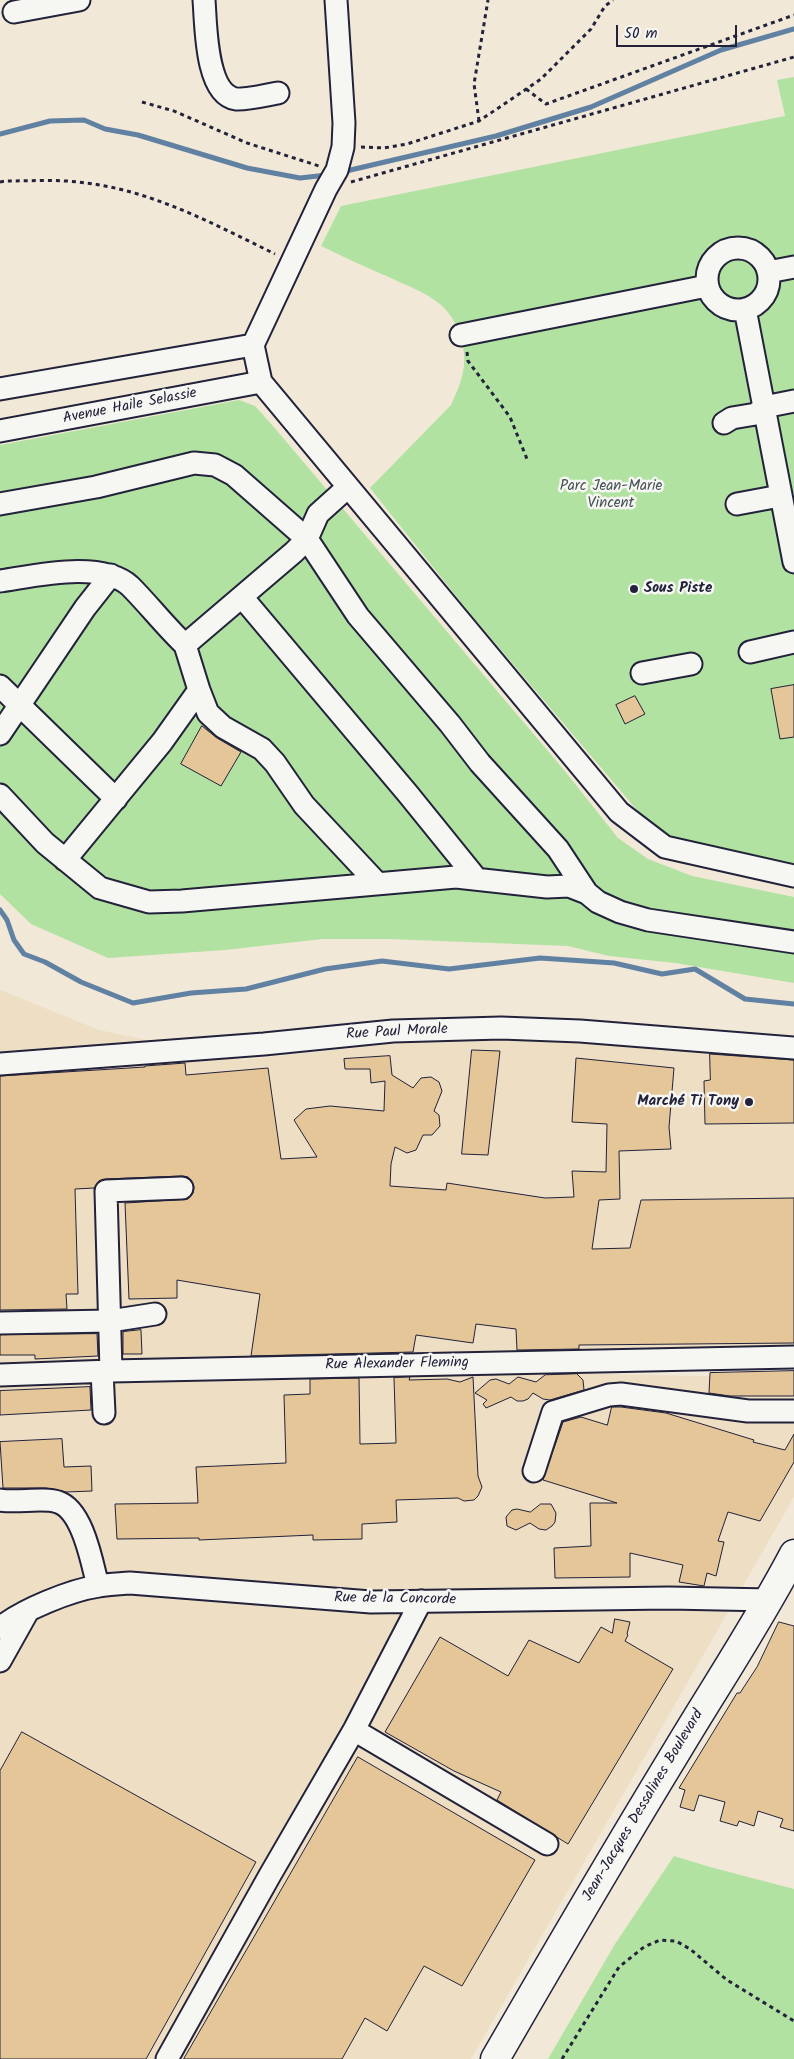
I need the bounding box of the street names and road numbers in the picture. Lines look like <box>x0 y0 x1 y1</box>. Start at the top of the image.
street label: Avenue Haile Selassie <box>62 385 198 429</box>
street label: Rue Paul Morale <box>346 1021 448 1045</box>
street label: Rue Alexander Fleming <box>325 1355 469 1375</box>
street label: Rue de la Concorde <box>334 1590 456 1610</box>
street label: Jean-Jacques Dessalines Boulevard <box>580 1707 708 1905</box>

